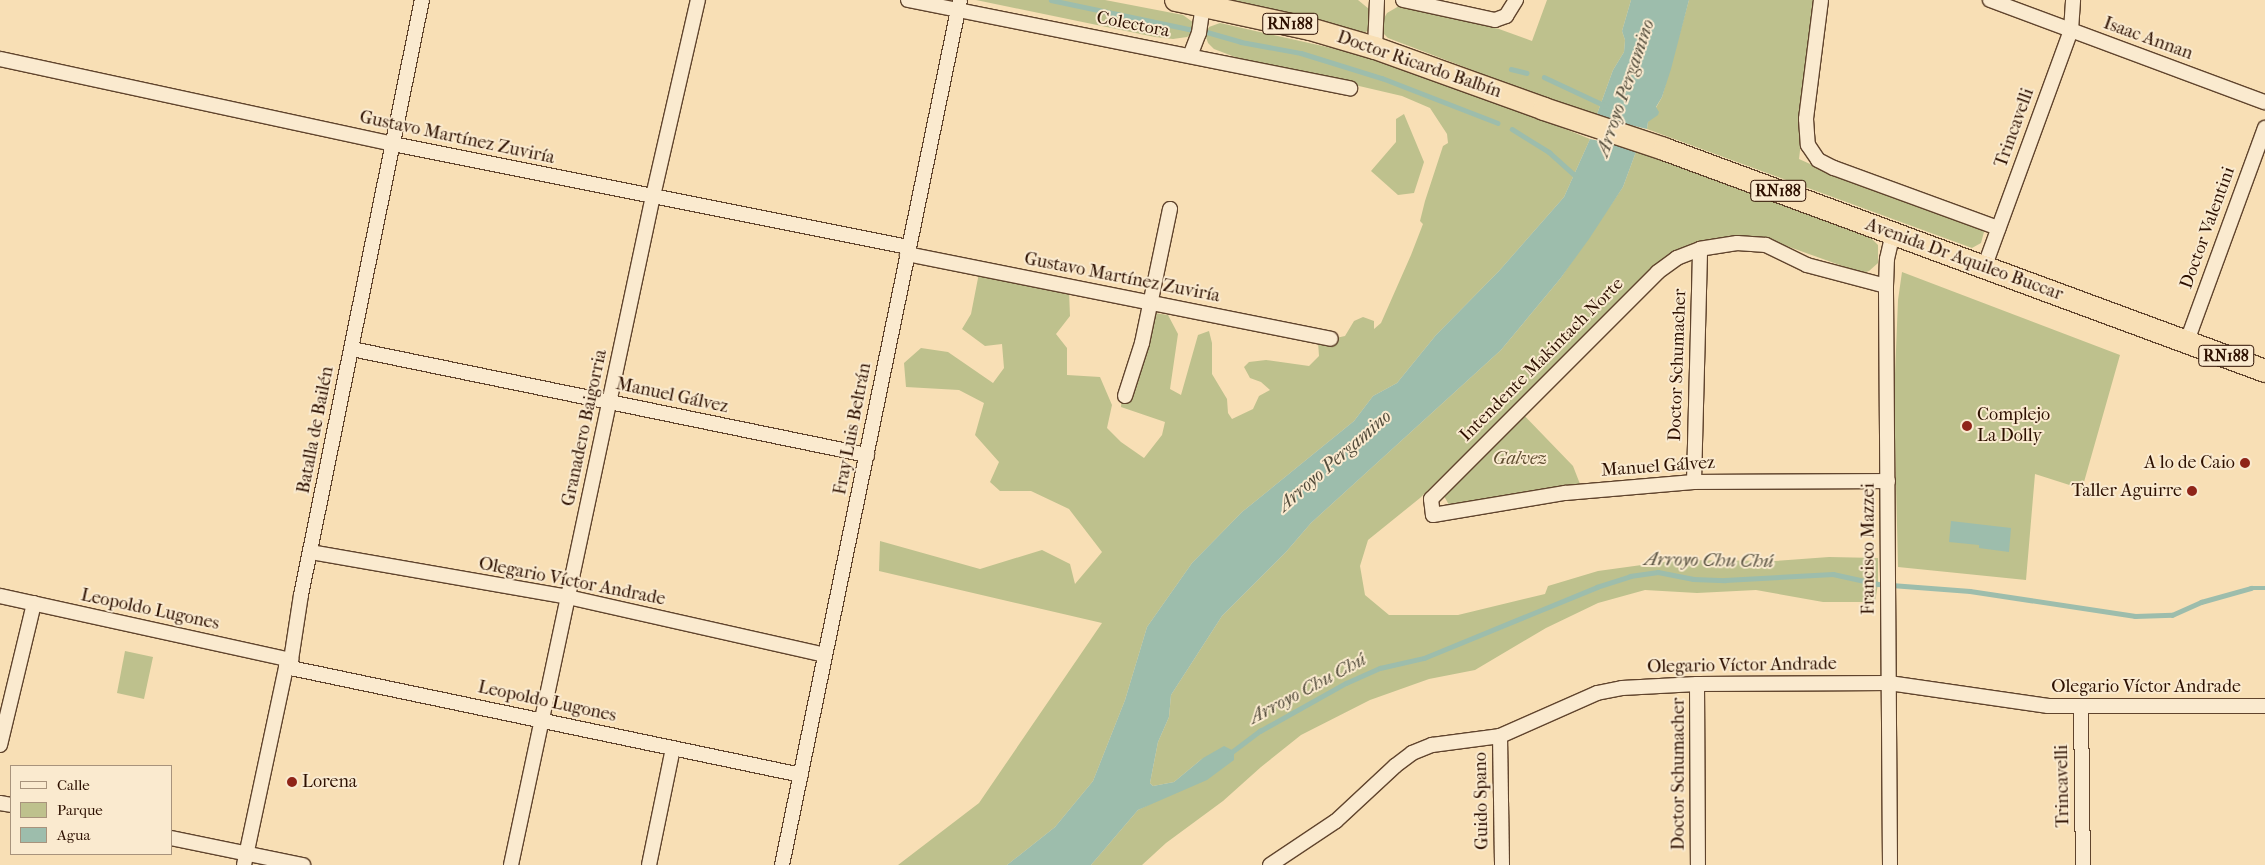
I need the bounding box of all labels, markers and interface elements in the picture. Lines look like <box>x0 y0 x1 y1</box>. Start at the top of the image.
street label: Colectora <box>1095 7 1171 43</box>
road number: RN188 <box>1261 10 1319 38</box>
street label: Isaac Annan <box>2100 13 2196 65</box>
water label: Arroyo Pergamino <box>1592 17 1660 159</box>
street label: Doctor Ricardo Balbín <box>1334 27 1504 103</box>
street label: Trincavelli <box>1991 85 2039 171</box>
street label: Gustavo Martínez Zuviría <box>358 107 556 169</box>
street label: Doctor Valentini <box>2176 164 2240 292</box>
road number: RN188 <box>1749 178 1807 205</box>
street label: Avenida Dr Aquileo Buccar <box>1862 214 2066 306</box>
street label: Gustavo Martínez Zuviría <box>1022 248 1222 308</box>
street label: Intendente Makintach Norte <box>1456 274 1628 446</box>
street label: Doctor Schumacher <box>1665 288 1691 442</box>
road number: RN188 <box>2197 342 2255 370</box>
street label: Granadero Baigorria <box>558 348 612 508</box>
street label: Fray Luis Beltrán <box>830 361 876 497</box>
street label: Batalla de Bailén <box>293 365 339 495</box>
street label: Manuel Gálvez <box>614 374 730 418</box>
water label: Arroyo Pergamino <box>1273 405 1397 517</box>
place label: Complejo La Dolly <box>1977 405 2050 448</box>
marker: Complejo La Dolly <box>1961 420 1973 432</box>
park label: Galvez <box>1493 448 1547 470</box>
street label: Manuel Gálvez <box>1600 452 1716 482</box>
place label: A lo de Caio <box>2144 452 2235 474</box>
marker: A lo de Caio <box>2239 457 2251 469</box>
place label: Taller Aguirre <box>2072 480 2182 502</box>
street label: Francisco Mazzei <box>1858 483 1880 615</box>
marker: Taller Aguirre <box>2186 485 2198 497</box>
water label: Arroyo Chu Chú <box>1644 548 1774 574</box>
street label: Olegario Víctor Andrade <box>477 553 667 611</box>
street label: Leopoldo Lugones <box>79 585 221 635</box>
water label: Arroyo Chu Chú <box>1246 649 1370 729</box>
street label: Olegario Víctor Andrade <box>1647 654 1837 678</box>
street label: Olegario Víctor Andrade <box>2051 676 2241 698</box>
street label: Leopoldo Lugones <box>476 677 618 727</box>
street label: Doctor Schumacher <box>1668 698 1690 850</box>
street label: Trincavelli <box>2051 744 2075 828</box>
street label: Guido Spano <box>1470 752 1494 850</box>
legend <box>10 765 172 855</box>
place label: Lorena <box>302 771 357 793</box>
text: Calle <box>57 776 90 794</box>
marker: Lorena <box>286 776 298 788</box>
text: Parque <box>57 801 103 819</box>
text: Agua <box>57 826 90 844</box>

